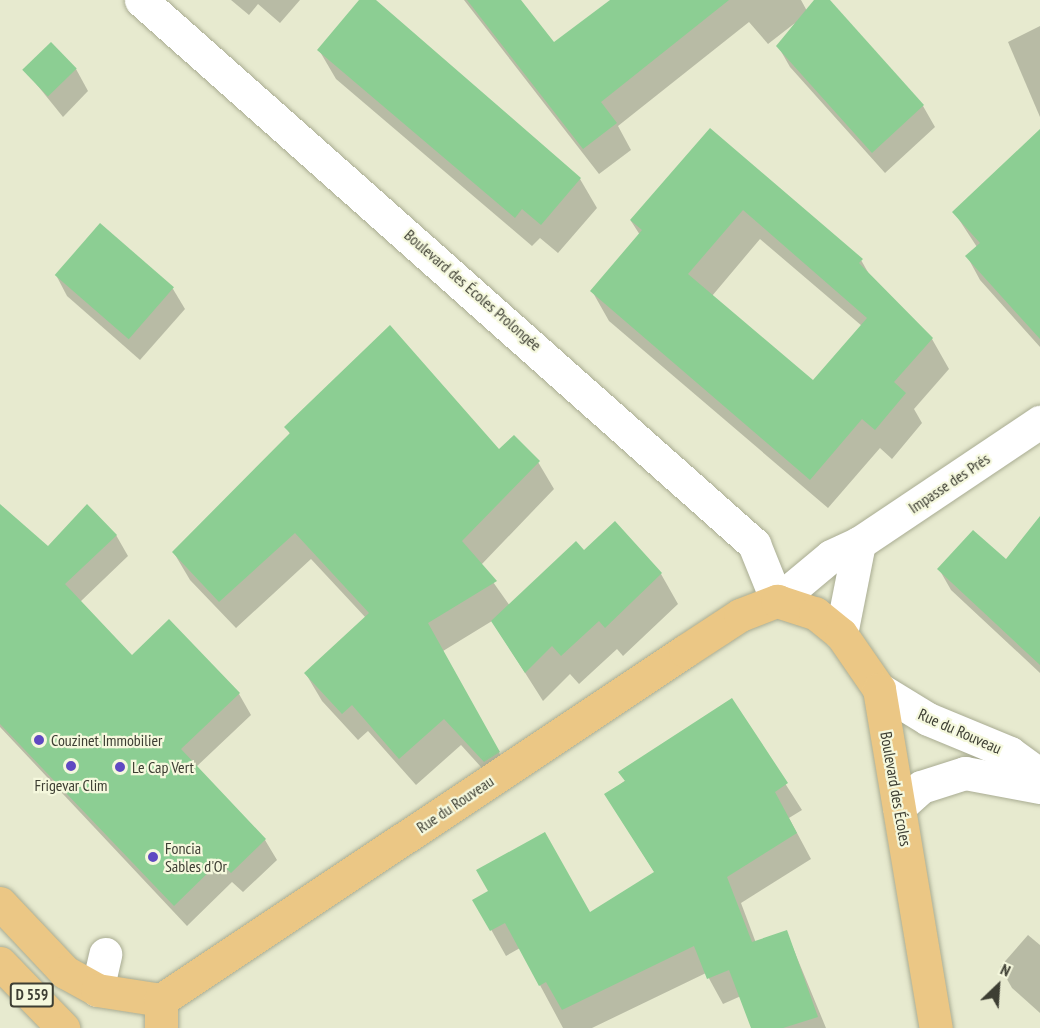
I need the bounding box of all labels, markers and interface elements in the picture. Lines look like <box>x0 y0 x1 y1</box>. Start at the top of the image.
street label: Boulevard des Écoles Prolongée <box>401 225 545 355</box>
street label: Impasse des Prés <box>905 449 993 517</box>
street label: Rue du Rouveau <box>915 704 1005 758</box>
place label: Couzinet Immobilier <box>51 730 162 750</box>
street label: Boulevard des Écoles <box>876 730 916 848</box>
marker: Couzinet Immobilier <box>32 733 46 747</box>
place label: Le Cap Vert <box>132 757 194 777</box>
marker: Frigevar Clim <box>64 759 78 773</box>
marker: Le Cap Vert <box>113 760 127 774</box>
street label: Rue du Rouveau <box>413 771 497 837</box>
place label: Frigevar Clim <box>34 775 108 795</box>
place label: Foncia Sables d'Or <box>165 838 227 876</box>
marker: Foncia Sables d'Or <box>146 850 160 864</box>
north arrow <box>968 956 1028 1016</box>
text: N <box>997 959 1014 981</box>
road number: D 559 <box>9 983 54 1007</box>

